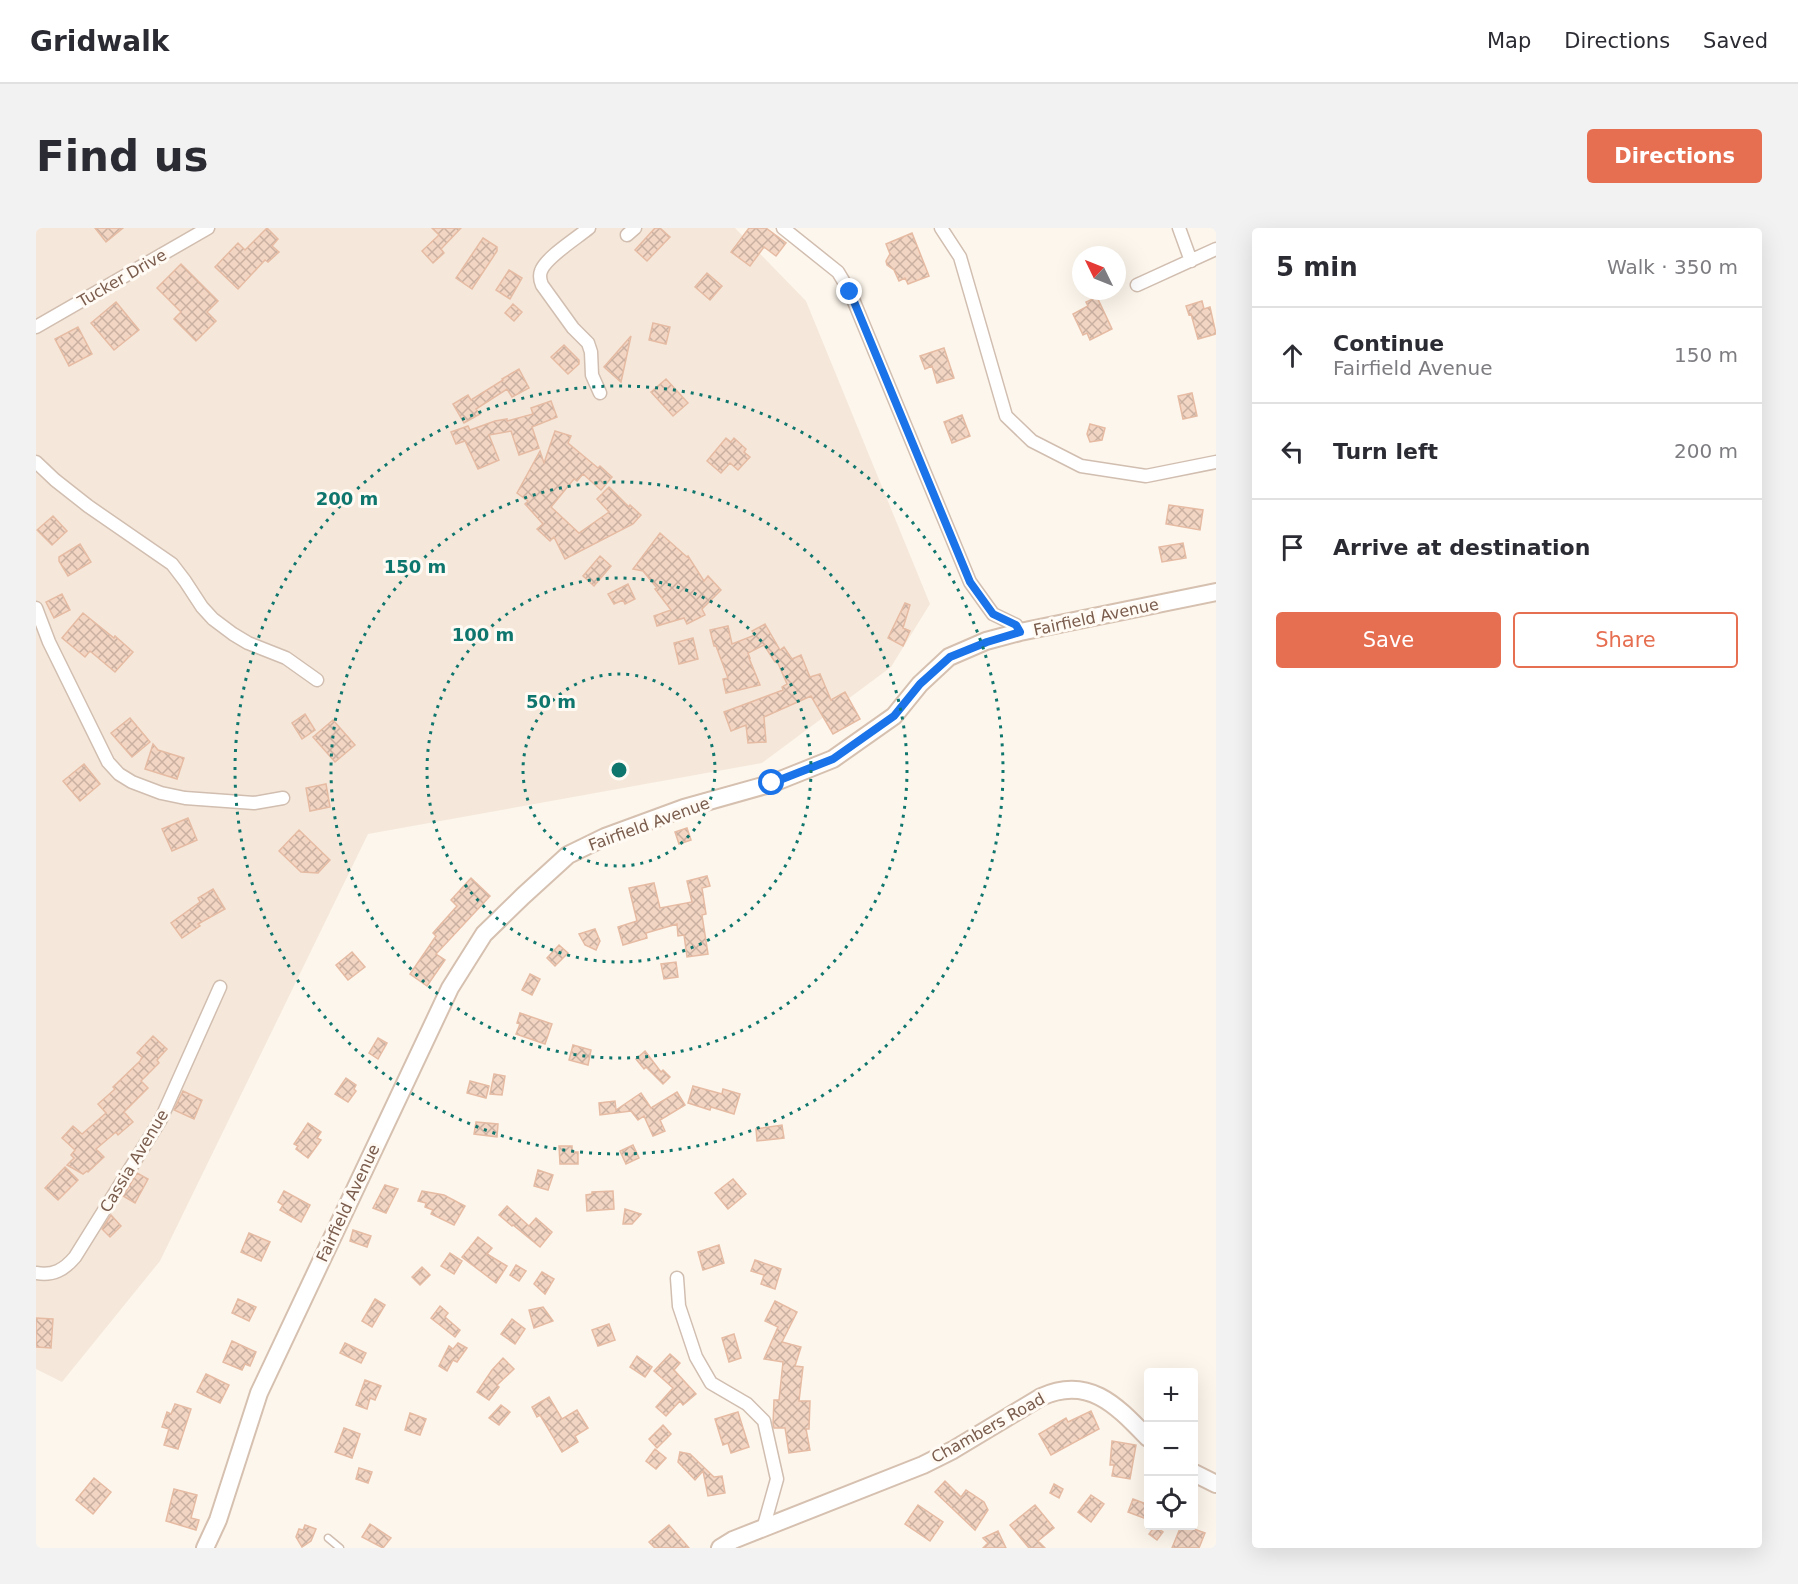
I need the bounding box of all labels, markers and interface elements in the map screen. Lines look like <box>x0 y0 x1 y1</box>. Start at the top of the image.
text: Gridwalk <box>30 25 169 58</box>
text: Map <box>1487 29 1531 53</box>
text: Directions <box>1564 29 1670 53</box>
text: Saved <box>1703 29 1768 53</box>
button: Directions <box>1587 129 1762 183</box>
text: Find us <box>36 132 209 181</box>
street label: Tucker Drive <box>73 245 170 312</box>
north arrow <box>1072 246 1126 300</box>
text: 5 min <box>1276 252 1358 282</box>
text: Walk · 350 m <box>1607 255 1738 279</box>
route end <box>836 278 862 304</box>
text: Continue <box>1333 331 1444 356</box>
icon: ahead <box>1276 339 1309 372</box>
text: 150 m <box>1674 343 1738 367</box>
text: Fairfield Avenue <box>1333 356 1493 380</box>
icon: left <box>1276 435 1309 468</box>
text: Turn left <box>1333 439 1438 464</box>
text: 200 m <box>1674 439 1738 463</box>
text: 200 m <box>316 488 378 509</box>
icon: arrive <box>1276 531 1309 564</box>
text: Arrive at destination <box>1333 535 1590 560</box>
text: 150 m <box>384 556 446 577</box>
street label: Fairfield Avenue <box>1032 594 1160 640</box>
button: Save <box>1276 612 1501 668</box>
button: Share <box>1513 612 1738 668</box>
text: 100 m <box>452 624 514 645</box>
text: 50 m <box>526 691 576 712</box>
centre of rings <box>609 760 629 780</box>
route start <box>758 769 784 795</box>
street label: Fairfield Avenue <box>586 793 712 855</box>
street label: Cassia Avenue <box>96 1106 172 1216</box>
street label: Fairfield Avenue <box>312 1141 384 1265</box>
map controls <box>1144 1368 1198 1530</box>
button: + <box>1144 1368 1198 1422</box>
street label: Chambers Road <box>928 1389 1048 1467</box>
button: − <box>1144 1422 1198 1476</box>
button: locate <box>1144 1476 1198 1530</box>

